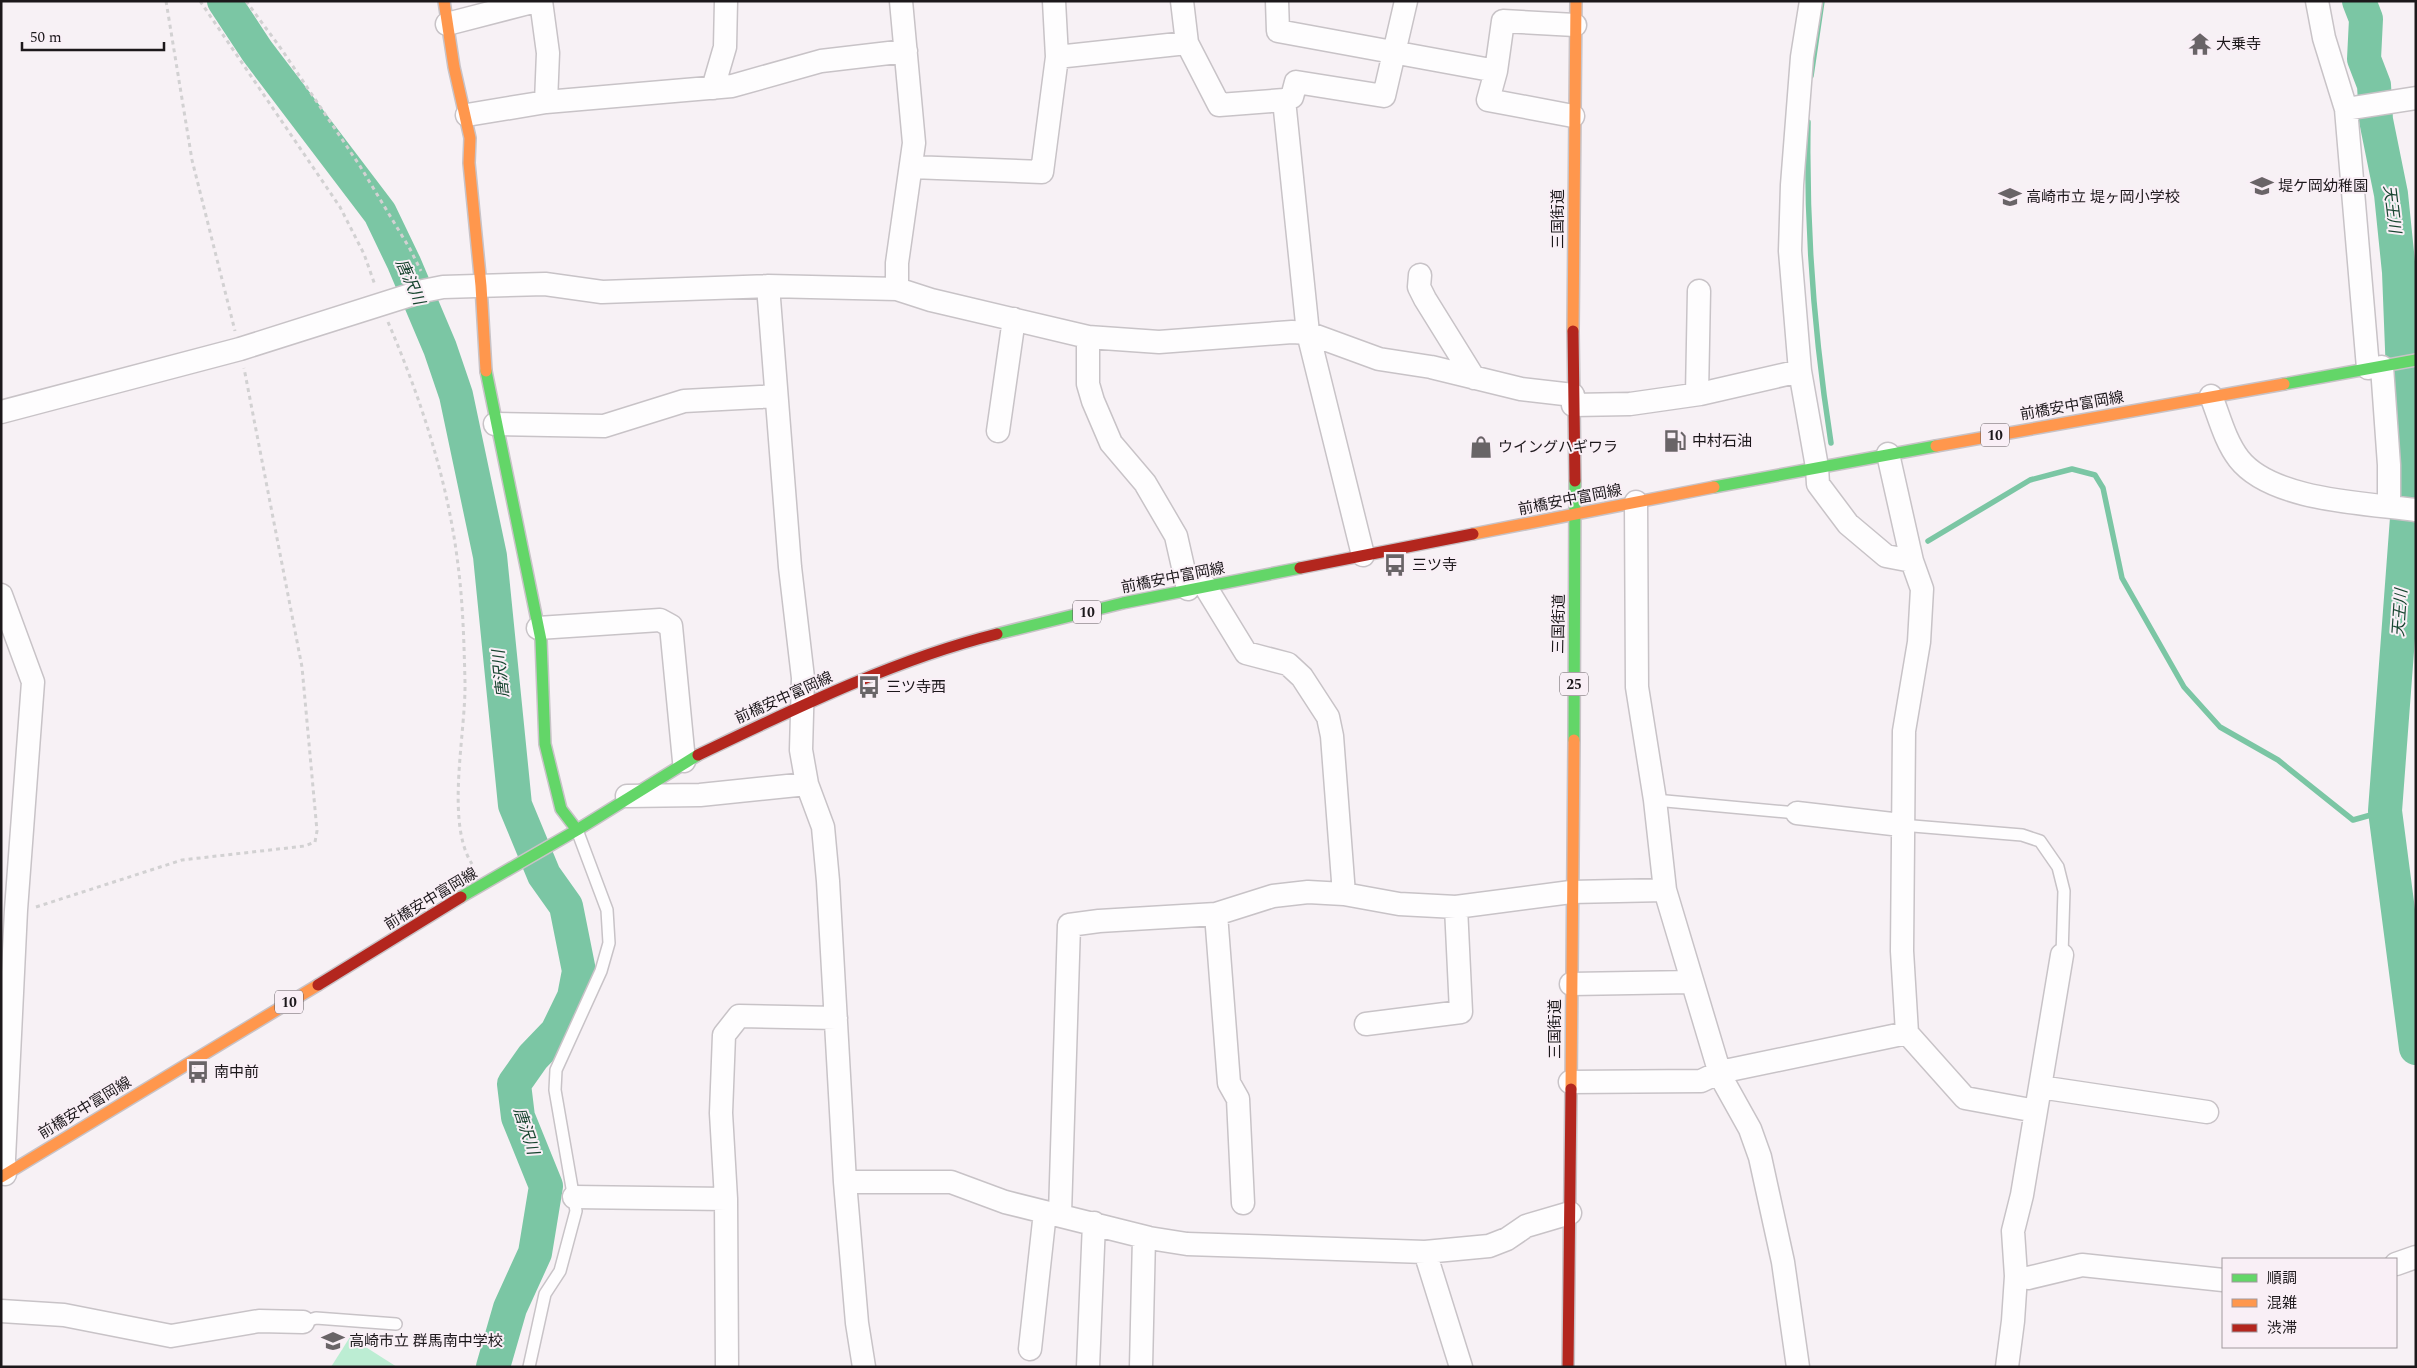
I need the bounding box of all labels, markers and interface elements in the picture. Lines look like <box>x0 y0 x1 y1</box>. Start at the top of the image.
scale bar <box>22 20 165 52</box>
text: 50 m <box>30 26 62 49</box>
temple icon: 大乗寺 <box>2187 31 2213 57</box>
place label: 大乗寺 <box>2216 33 2261 56</box>
school or university icon: 堤ケ岡幼稚園 <box>2249 173 2275 199</box>
place label: 堤ケ岡幼稚園 <box>2278 175 2368 198</box>
school or university icon: 高崎市立 堤ヶ岡小学校 <box>1997 184 2023 210</box>
water label: 天王川 <box>2377 184 2407 236</box>
place label: 高崎市立 堤ヶ岡小学校 <box>2026 186 2180 209</box>
street label: 三国街道 <box>1547 189 1570 249</box>
water label: 唐沢川 <box>389 255 432 311</box>
street label: 前橋安中富岡線 <box>2018 386 2126 426</box>
road number: 10 <box>1981 424 2009 446</box>
fuel station icon: 中村石油 <box>1662 428 1688 454</box>
place label: 中村石油 <box>1692 430 1752 453</box>
shop icon: ウイングハギワラ <box>1468 434 1494 460</box>
place label: ウイングハギワラ <box>1498 436 1618 459</box>
street label: 前橋安中富岡線 <box>1516 479 1624 521</box>
bus stop icon: 三ツ寺 <box>1382 552 1408 578</box>
place label: 三ツ寺 <box>1412 554 1457 577</box>
street label: 前橋安中富岡線 <box>1119 557 1227 599</box>
water label: 天王川 <box>2386 586 2414 638</box>
street label: 三国街道 <box>1547 594 1571 654</box>
road number: 10 <box>1073 600 1101 624</box>
water label: 唐沢川 <box>486 647 515 699</box>
street label: 前橋安中富岡線 <box>731 666 837 730</box>
road number: 25 <box>1560 672 1588 696</box>
bus stop icon: 三ツ寺西 <box>856 674 882 700</box>
place label: 三ツ寺西 <box>886 676 946 699</box>
street label: 前橋安中富岡線 <box>380 862 482 936</box>
road number: 10 <box>275 990 303 1014</box>
street label: 三国街道 <box>1544 999 1567 1059</box>
bus stop icon: 南中前 <box>185 1059 211 1085</box>
place label: 南中前 <box>214 1061 259 1084</box>
street label: 前橋安中富岡線 <box>34 1071 136 1145</box>
water label: 唐沢川 <box>507 1104 545 1159</box>
legend <box>2222 1258 2397 1348</box>
text: 順調 <box>2267 1267 2297 1290</box>
text: 混雑 <box>2267 1292 2297 1315</box>
text: 渋滞 <box>2267 1317 2297 1340</box>
school or university icon: 高崎市立 群馬南中学校 <box>320 1328 346 1354</box>
place label: 高崎市立 群馬南中学校 <box>349 1330 503 1353</box>

